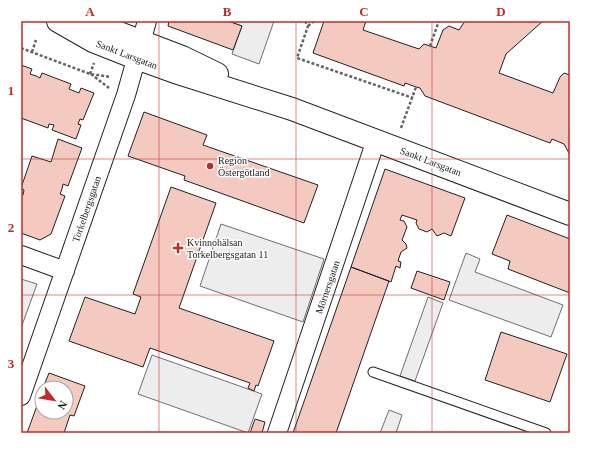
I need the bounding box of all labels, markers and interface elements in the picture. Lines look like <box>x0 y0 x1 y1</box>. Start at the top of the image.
text: A <box>85 4 95 19</box>
text: B <box>223 4 232 19</box>
text: C <box>359 4 369 19</box>
text: D <box>496 4 506 19</box>
street label: Sankt Larsgatan <box>95 38 159 71</box>
text: 1 <box>8 83 14 98</box>
street label: Sankt Larsgatan <box>399 145 463 178</box>
place label: Region Östergötland <box>218 155 269 178</box>
marker: Region Östergötland <box>205 161 215 171</box>
street label: Torkelbergsgatan <box>70 175 103 244</box>
text: 2 <box>8 220 14 235</box>
place label: Kvinnohälsan Torkelbergsgatan 11 <box>187 237 268 260</box>
marker: Kvinnohälsan Torkelbergsgatan 11 <box>172 242 184 254</box>
street label: Mörnersgatan <box>313 259 342 315</box>
text: 3 <box>8 356 15 371</box>
north arrow <box>34 380 74 420</box>
text: N <box>55 399 70 412</box>

